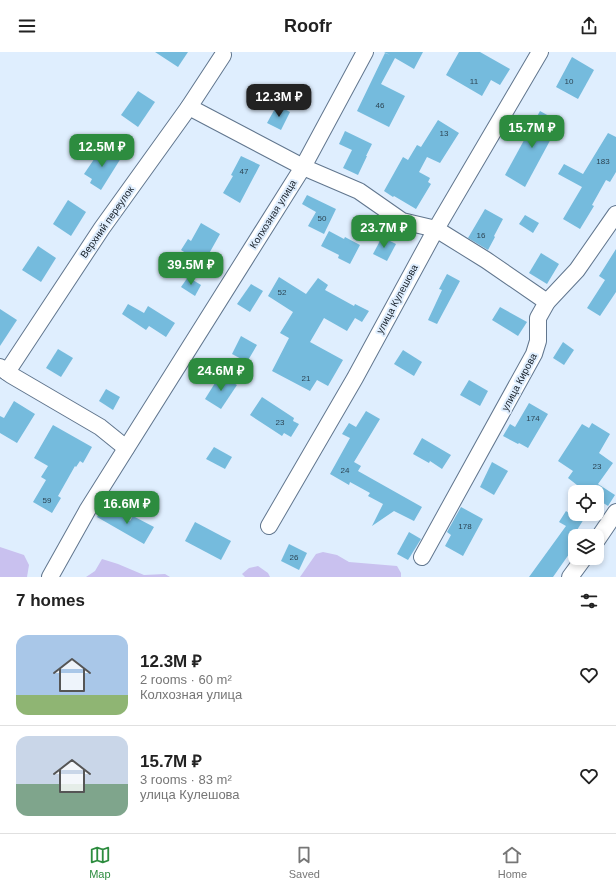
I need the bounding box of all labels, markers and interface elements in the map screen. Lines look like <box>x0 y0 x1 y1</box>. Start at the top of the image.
icon: menu <box>16 15 38 37</box>
icon: share <box>578 15 600 37</box>
text: Roofr <box>284 16 332 36</box>
house number: 11 <box>470 77 479 86</box>
house number: 10 <box>565 77 574 86</box>
pin: 12.3M ₽ <box>242 84 316 118</box>
text: 12.3M ₽ <box>255 89 303 104</box>
house number: 46 <box>376 101 385 110</box>
pin: 15.7M ₽ <box>495 115 569 149</box>
text: 15.7M ₽ <box>508 120 556 135</box>
house number: 13 <box>440 129 449 138</box>
pin: 12.5M ₽ <box>65 134 139 168</box>
text: 12.5M ₽ <box>78 139 126 154</box>
house number: 183 <box>596 157 610 166</box>
house number: 47 <box>240 167 249 176</box>
street label: Колхозная улица <box>247 177 299 250</box>
street label: Верхний переулок <box>78 184 136 260</box>
house number: 50 <box>318 214 327 223</box>
pin: 23.7M ₽ <box>347 215 421 249</box>
text: 23.7M ₽ <box>360 220 408 235</box>
house number: 16 <box>477 231 486 240</box>
pin: 39.5M ₽ <box>154 252 228 286</box>
text: 39.5M ₽ <box>167 257 215 272</box>
street label: улица Кулешова <box>374 262 420 335</box>
house number: 52 <box>278 288 287 297</box>
street label: улица Кирова <box>499 351 539 413</box>
pin: 24.6M ₽ <box>184 358 258 392</box>
text: 24.6M ₽ <box>197 363 245 378</box>
house number: 21 <box>302 374 311 383</box>
house number: 174 <box>526 414 540 423</box>
house number: 23 <box>276 418 285 427</box>
house number: 23 <box>593 462 602 471</box>
house number: 24 <box>341 466 350 475</box>
map controls <box>568 485 604 565</box>
button: locate <box>568 485 604 521</box>
pin: 16.6M ₽ <box>90 491 164 525</box>
house number: 59 <box>43 496 52 505</box>
text: 16.6M ₽ <box>103 496 151 511</box>
house number: 178 <box>458 522 472 531</box>
button: layers <box>568 529 604 565</box>
house number: 26 <box>290 553 299 562</box>
icon: filters <box>578 590 600 612</box>
text: 7 homes <box>16 591 85 610</box>
icon: home <box>48 651 96 699</box>
text: 12.3M ₽ <box>140 652 202 671</box>
icon: heart <box>578 664 600 686</box>
text: 2 rooms · 60 m² <box>140 672 232 687</box>
text: Колхозная улица <box>140 687 242 702</box>
icon: home <box>48 752 96 800</box>
text: 15.7M ₽ <box>140 752 202 771</box>
icon: heart <box>578 765 600 787</box>
text: 3 rooms · 83 m² <box>140 772 232 787</box>
text: улица Кулешова <box>140 787 240 802</box>
tab: Map <box>89 844 111 880</box>
tab: Saved <box>289 844 320 880</box>
tab: Home <box>498 844 527 880</box>

